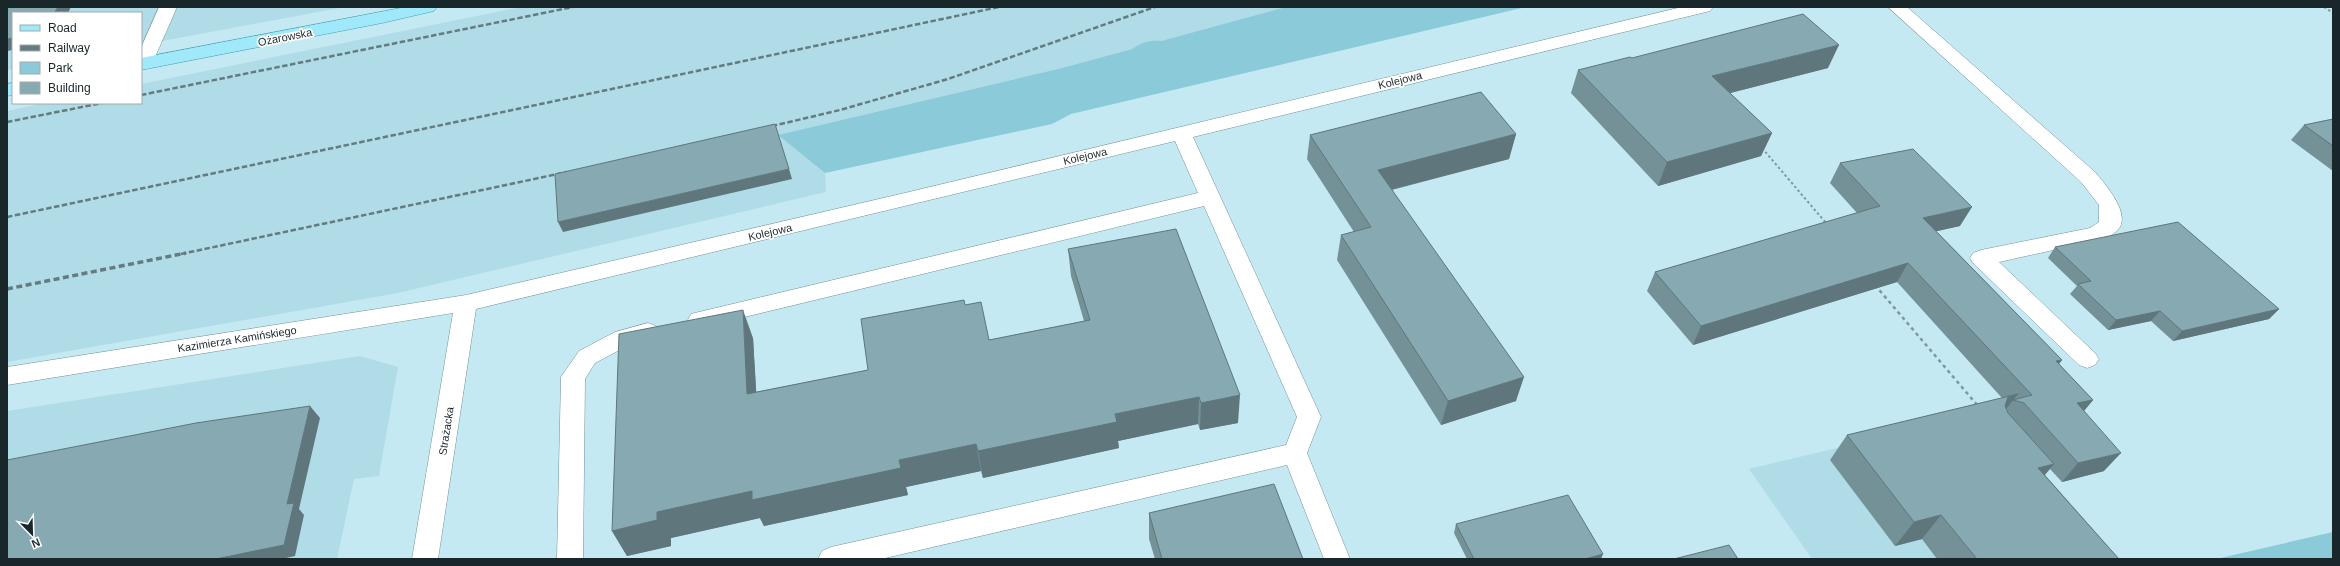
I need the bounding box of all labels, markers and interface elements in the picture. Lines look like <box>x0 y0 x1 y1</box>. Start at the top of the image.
legend <box>12 12 142 104</box>
text: Road <box>48 21 77 35</box>
street label: Ożarowska <box>257 26 314 48</box>
text: Railway <box>48 41 90 55</box>
text: Park <box>48 61 74 75</box>
street label: Kolejowa <box>1377 69 1424 91</box>
text: Building <box>48 81 91 95</box>
street label: Kolejowa <box>1062 145 1109 167</box>
street label: Kolejowa <box>747 221 794 243</box>
street label: Kazimierza Kamińskiego <box>177 324 297 354</box>
street label: Strażacka <box>436 405 456 456</box>
north arrow <box>12 514 52 554</box>
text: N <box>30 536 42 550</box>

